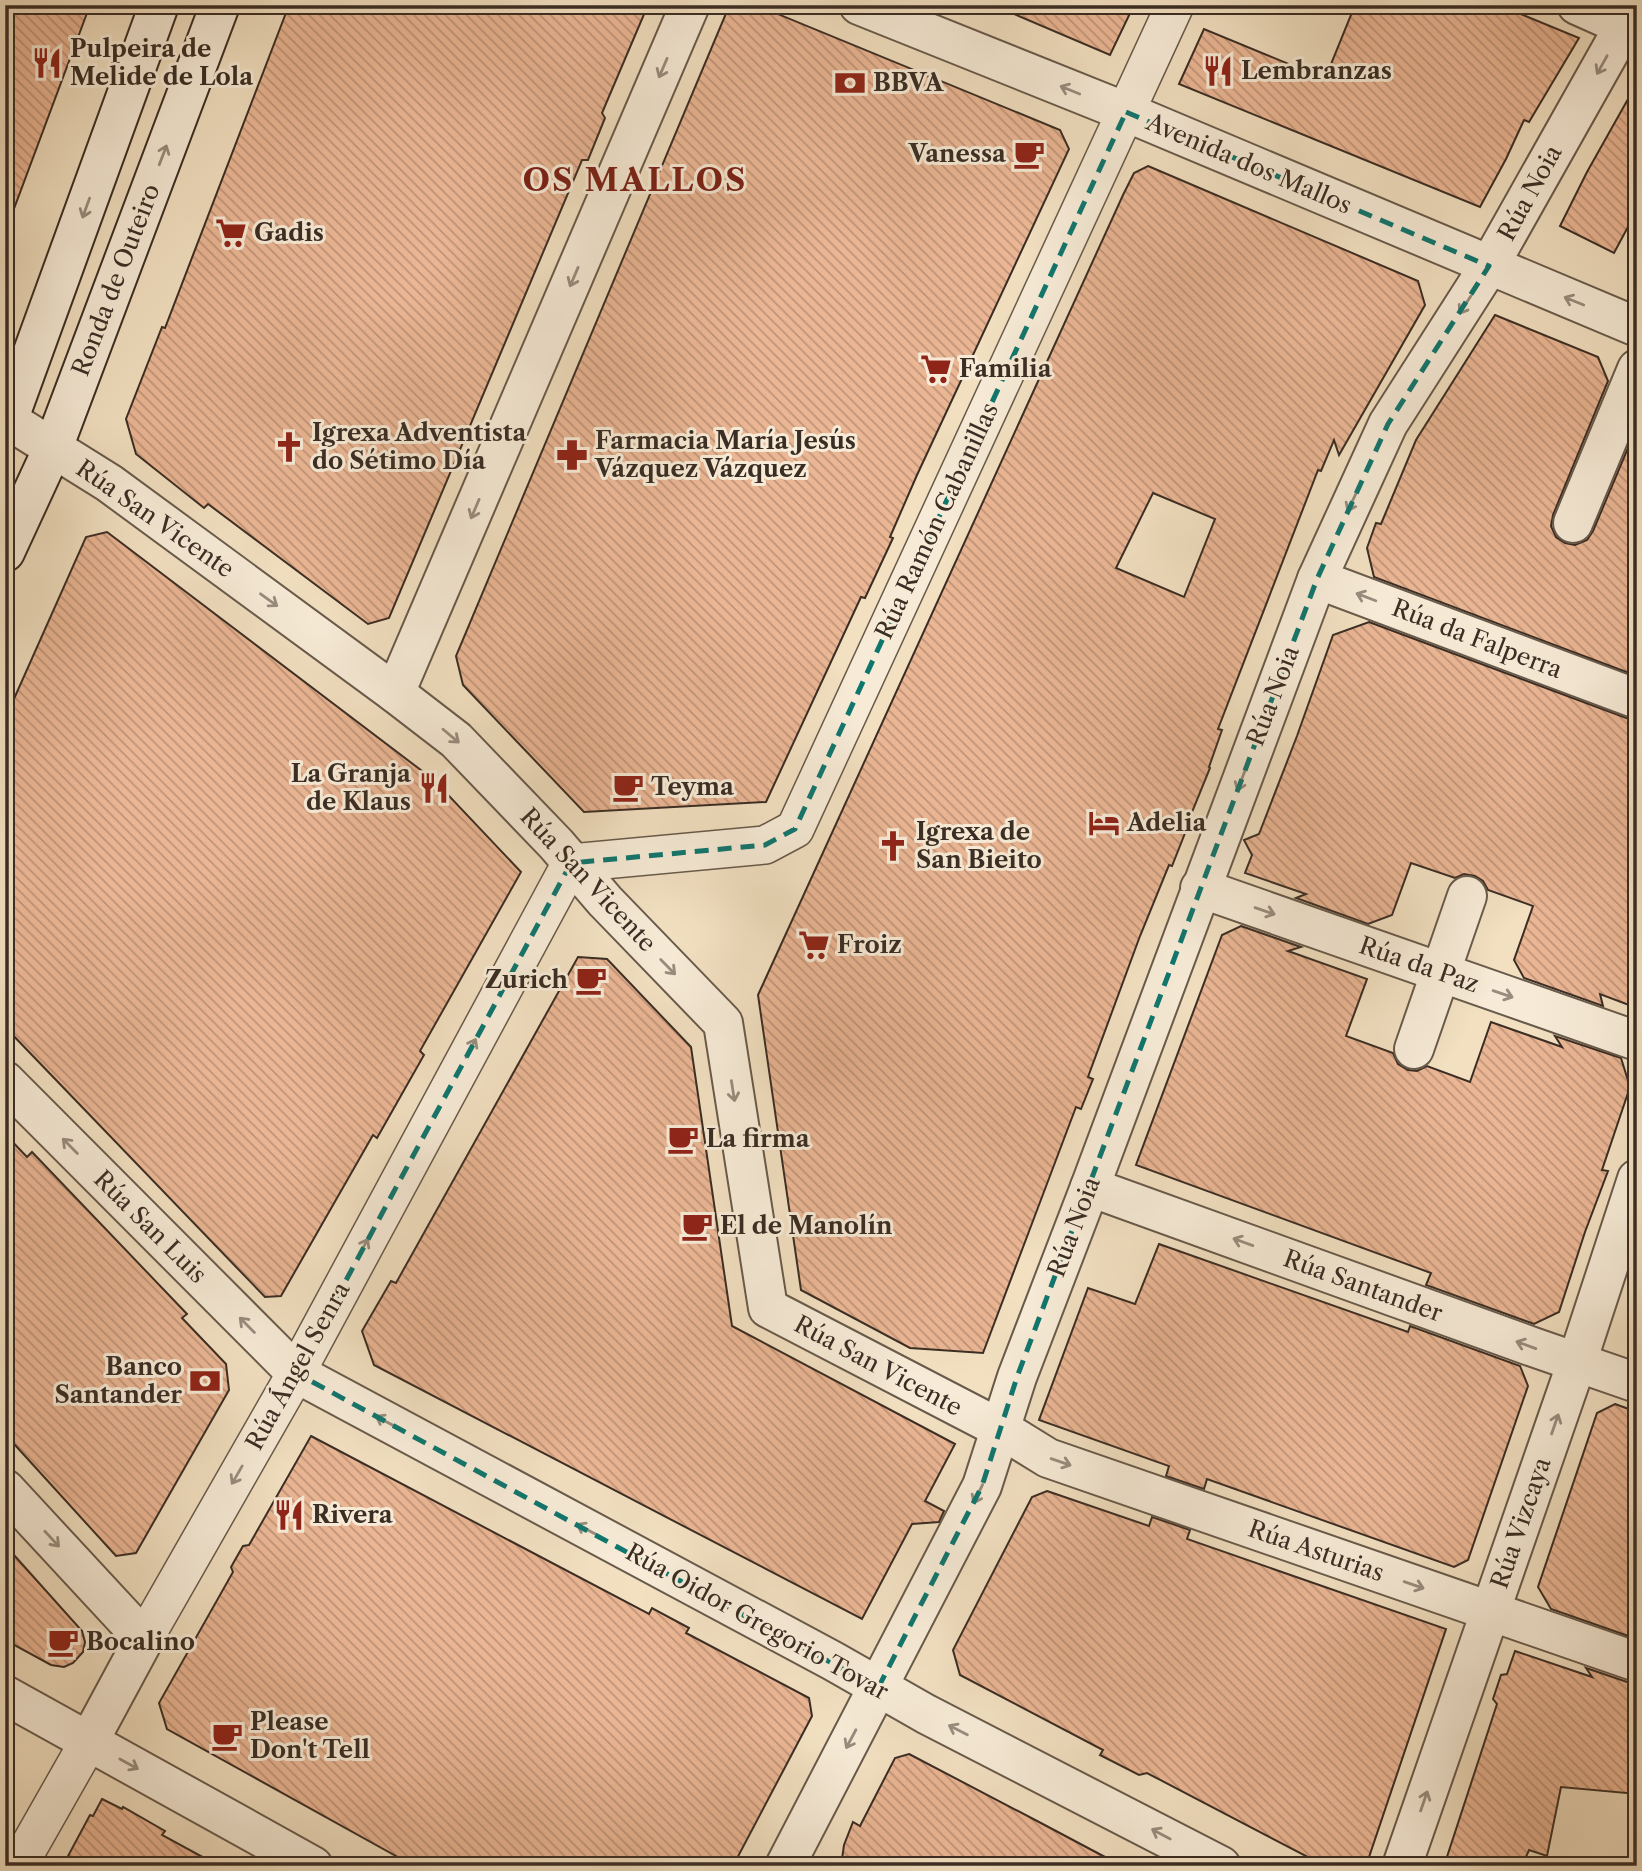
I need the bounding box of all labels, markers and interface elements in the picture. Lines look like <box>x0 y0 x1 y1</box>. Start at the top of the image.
place label: Pulpeira de Melide de Lola <box>70 34 254 91</box>
restaurant icon: Pulpeira de Melide de Lola <box>30 46 64 80</box>
restaurant icon: Lembranzas <box>1201 54 1235 88</box>
one-way arrow <box>1595 54 1609 74</box>
place label: Lembranzas <box>1241 56 1392 85</box>
one-way arrow <box>656 57 669 78</box>
bank icon: BBVA <box>833 66 867 100</box>
place label: BBVA <box>873 68 945 97</box>
one-way arrow <box>1060 82 1082 95</box>
street label: Avenida dos Mallos <box>1141 107 1356 220</box>
cafe icon: Vanessa <box>1012 137 1046 171</box>
place label: Vanessa <box>908 139 1007 168</box>
street label: Rúa Noia <box>1492 140 1568 246</box>
one-way arrow <box>158 145 171 166</box>
district label: OS MALLOS <box>523 160 747 199</box>
street label: Ronda de Outeiro <box>66 180 166 380</box>
one-way arrow <box>79 196 91 218</box>
supermarket icon: Gadis <box>214 216 248 250</box>
place label: Gadis <box>254 218 324 247</box>
one-way arrow <box>567 266 580 288</box>
one-way arrow <box>1563 294 1585 307</box>
one-way arrow <box>1458 295 1473 314</box>
supermarket icon: Familia <box>919 352 953 386</box>
place label: Familia <box>959 354 1053 383</box>
street label: Rúa Ramón Cabanillas <box>869 398 1004 644</box>
place label: Igrexa Adventista do Sétimo Día <box>312 418 527 475</box>
place label: Farmacia María Jesús Vázquez Vázquez <box>594 426 856 483</box>
church icon: Igrexa Adventista do Sétimo Día <box>272 430 306 464</box>
pharmacy icon: Farmacia María Jesús Vázquez Vázquez <box>555 438 589 472</box>
street label: Rúa San Vicente <box>71 453 240 584</box>
one-way arrow <box>1345 491 1358 512</box>
one-way arrow <box>468 498 481 519</box>
one-way arrow <box>1356 590 1378 603</box>
one-way arrow <box>259 593 278 607</box>
street label: Rúa da Falperra <box>1388 593 1567 684</box>
street label: Rúa Noia <box>1240 641 1305 750</box>
one-way arrow <box>442 729 460 744</box>
place label: La Granja de Klaus <box>291 759 412 816</box>
cafe icon: Teyma <box>611 770 645 804</box>
one-way arrow <box>1233 770 1246 792</box>
restaurant icon: La Granja de Klaus <box>417 771 451 805</box>
place label: Teyma <box>651 772 735 801</box>
street label: Rúa San Vicente <box>514 802 662 957</box>
hotel icon: Adelia <box>1087 806 1121 840</box>
place label: Adelia <box>1126 808 1208 837</box>
place label: Igrexa de San Bieito <box>916 817 1042 874</box>
church icon: Igrexa de San Bieito <box>876 829 910 863</box>
one-way arrow <box>1253 906 1275 918</box>
supermarket icon: Froiz <box>797 928 831 962</box>
place label: Froiz <box>837 930 902 959</box>
street label: Rúa da Paz <box>1356 931 1483 999</box>
one-way arrow <box>660 958 677 975</box>
cafe icon: Zurich <box>574 963 608 997</box>
place label: Zurich <box>485 965 569 994</box>
one-way arrow <box>1491 989 1513 1001</box>
one-way arrow <box>465 1038 478 1059</box>
one-way arrow <box>727 1079 740 1102</box>
cafe icon: La firma <box>666 1122 700 1156</box>
place label: La firma <box>706 1124 811 1153</box>
one-way arrow <box>61 1138 78 1155</box>
street label: Rúa San Luis <box>88 1164 213 1289</box>
street label: Rúa Noia <box>1041 1172 1106 1281</box>
cafe icon: El de Manolín <box>680 1209 714 1243</box>
place label: El de Manolín <box>720 1211 893 1240</box>
one-way arrow <box>1232 1235 1254 1247</box>
one-way arrow <box>357 1238 370 1259</box>
street label: Rúa Santander <box>1280 1243 1447 1328</box>
street label: Rúa Ángel Senra <box>239 1276 356 1455</box>
street label: Rúa San Vicente <box>789 1309 967 1422</box>
one-way arrow <box>239 1316 256 1333</box>
one-way arrow <box>1515 1338 1537 1350</box>
place label: Banco Santander <box>54 1352 182 1409</box>
bank icon: Banco Santander <box>188 1364 222 1398</box>
one-way arrow <box>376 1414 396 1428</box>
one-way arrow <box>1550 1414 1562 1436</box>
street label: Rúa Vizcaya <box>1485 1453 1557 1592</box>
one-way arrow <box>1049 1457 1071 1469</box>
one-way arrow <box>230 1464 244 1484</box>
one-way arrow <box>971 1483 984 1504</box>
restaurant icon: Rivera <box>272 1498 306 1532</box>
place label: Rivera <box>312 1500 394 1529</box>
street label: Rúa Asturias <box>1244 1514 1388 1587</box>
one-way arrow <box>576 1522 597 1535</box>
one-way arrow <box>43 1530 60 1547</box>
street label: Rúa Oidor Gregorio Tovar <box>621 1537 894 1706</box>
one-way arrow <box>1403 1580 1425 1592</box>
cafe icon: Bocalino <box>46 1625 80 1659</box>
place label: Bocalino <box>86 1627 195 1656</box>
place label: Please Don't Tell <box>250 1707 370 1764</box>
cafe icon: Please Don't Tell <box>210 1719 244 1753</box>
one-way arrow <box>948 1723 969 1737</box>
one-way arrow <box>844 1729 858 1749</box>
one-way arrow <box>118 1757 139 1771</box>
one-way arrow <box>1419 1791 1431 1813</box>
one-way arrow <box>1151 1827 1172 1841</box>

